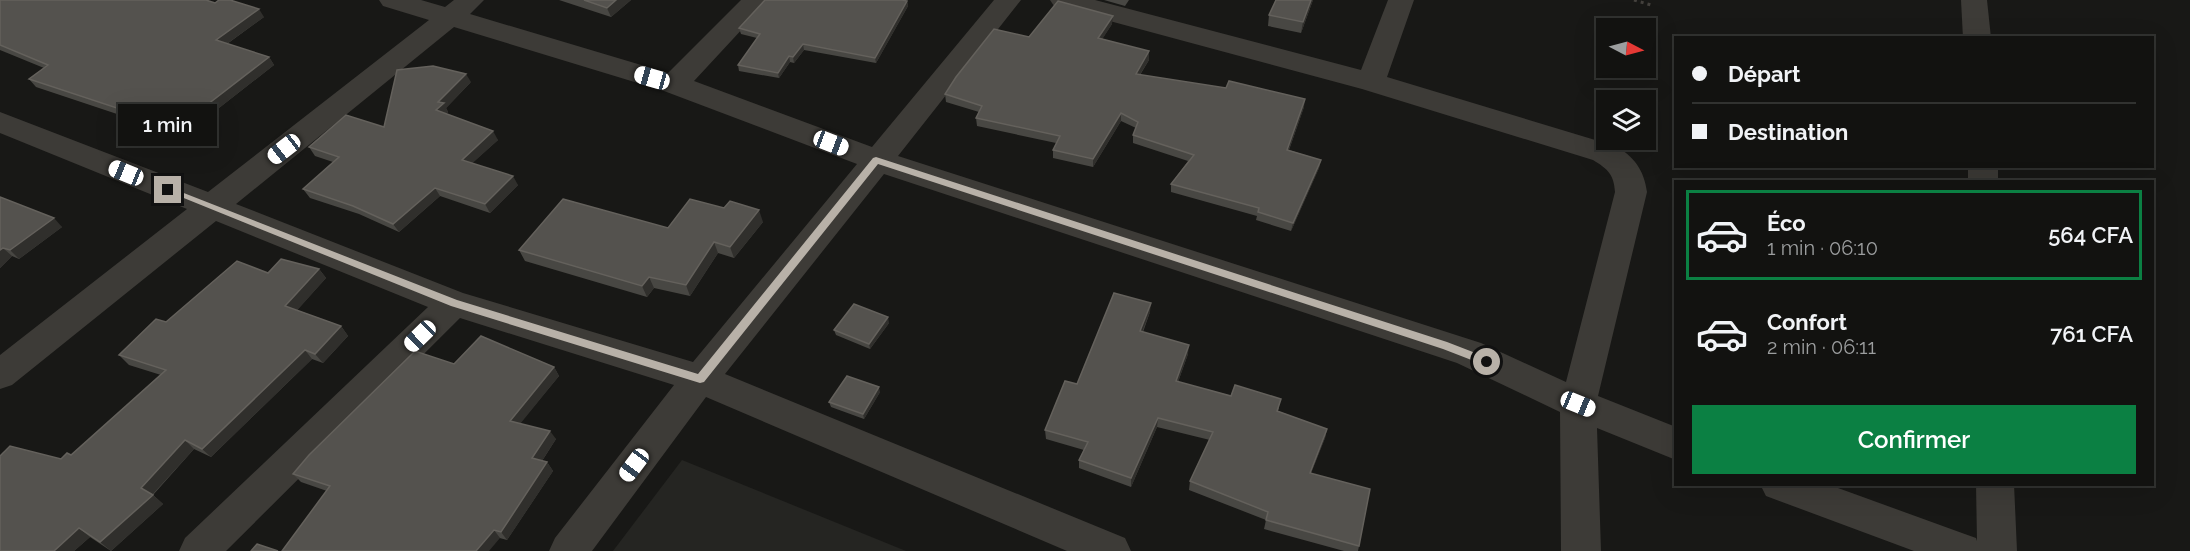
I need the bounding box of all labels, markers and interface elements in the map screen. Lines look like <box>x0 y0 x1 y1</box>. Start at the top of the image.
north arrow <box>1596 18 1656 78</box>
map controls <box>1596 18 1656 150</box>
text: Départ <box>1728 61 1800 87</box>
car <box>632 64 672 92</box>
button: layers <box>1596 90 1656 150</box>
callout: 1 min <box>118 103 218 145</box>
text: 1 min <box>143 113 192 137</box>
text: Destination <box>1728 119 1848 145</box>
car <box>811 128 851 158</box>
car <box>264 131 304 167</box>
car <box>106 158 146 188</box>
route end <box>154 176 181 203</box>
icon: car <box>1695 208 1749 262</box>
text: Éco <box>1767 210 1806 236</box>
text: 564 CFA <box>2048 222 2133 248</box>
text: 1 min · 06:10 <box>1767 236 1878 260</box>
icon: car <box>1695 307 1749 361</box>
text: Confort <box>1767 309 1847 335</box>
car <box>401 317 439 355</box>
text: 761 CFA <box>2050 321 2133 347</box>
text: 2 min · 06:11 <box>1767 335 1876 359</box>
route start <box>1473 348 1500 375</box>
car <box>1558 389 1598 419</box>
button: Confirmer <box>1692 405 2136 474</box>
car <box>616 445 652 485</box>

